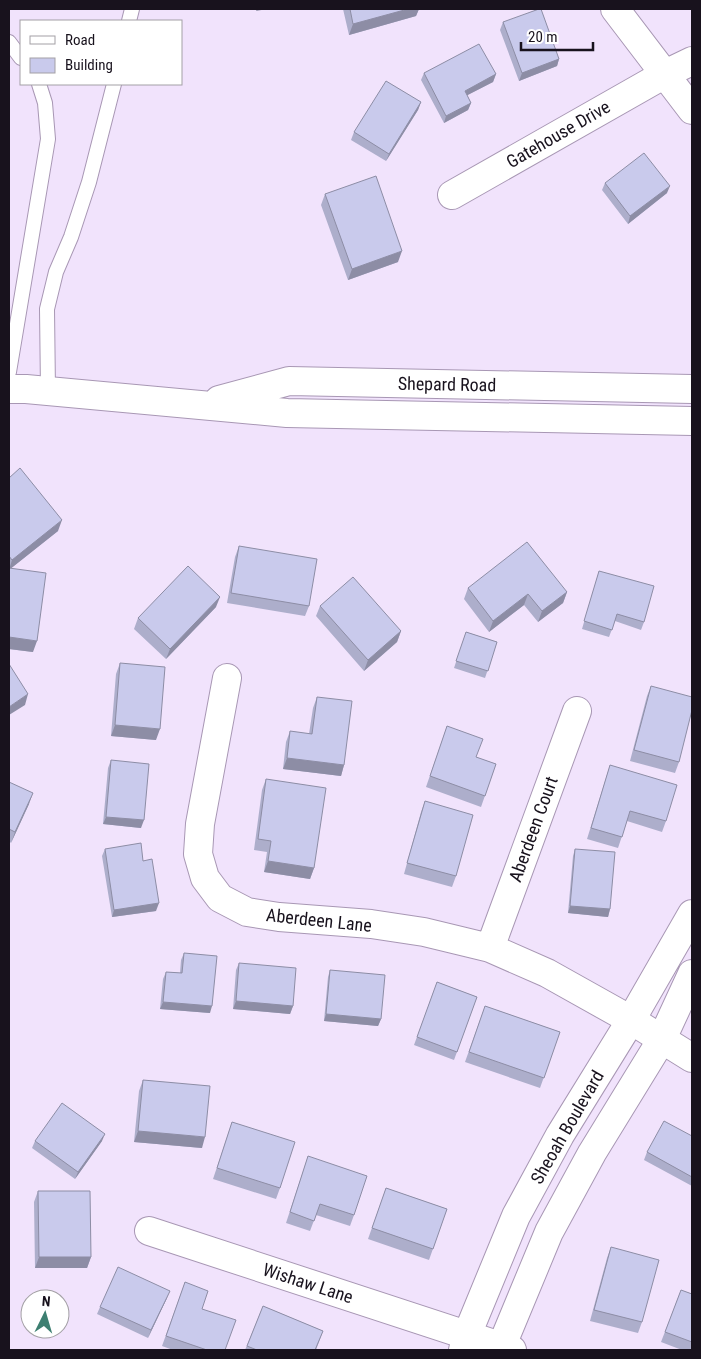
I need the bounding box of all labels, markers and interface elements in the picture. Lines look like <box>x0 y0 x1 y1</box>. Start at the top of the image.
legend <box>20 20 182 85</box>
scale bar <box>521 20 594 52</box>
text: 20 m <box>528 28 558 46</box>
text: Road <box>65 31 95 49</box>
text: Building <box>65 56 113 74</box>
street label: Gatehouse Drive <box>502 96 614 172</box>
street label: Shepard Road <box>398 373 496 395</box>
street label: Aberdeen Court <box>504 773 562 885</box>
street label: Aberdeen Lane <box>265 904 373 936</box>
street label: Sheoah Boulevard <box>526 1067 608 1187</box>
street label: Wishaw Lane <box>260 1259 356 1307</box>
north arrow <box>20 1289 70 1339</box>
text: N <box>41 1293 51 1309</box>

